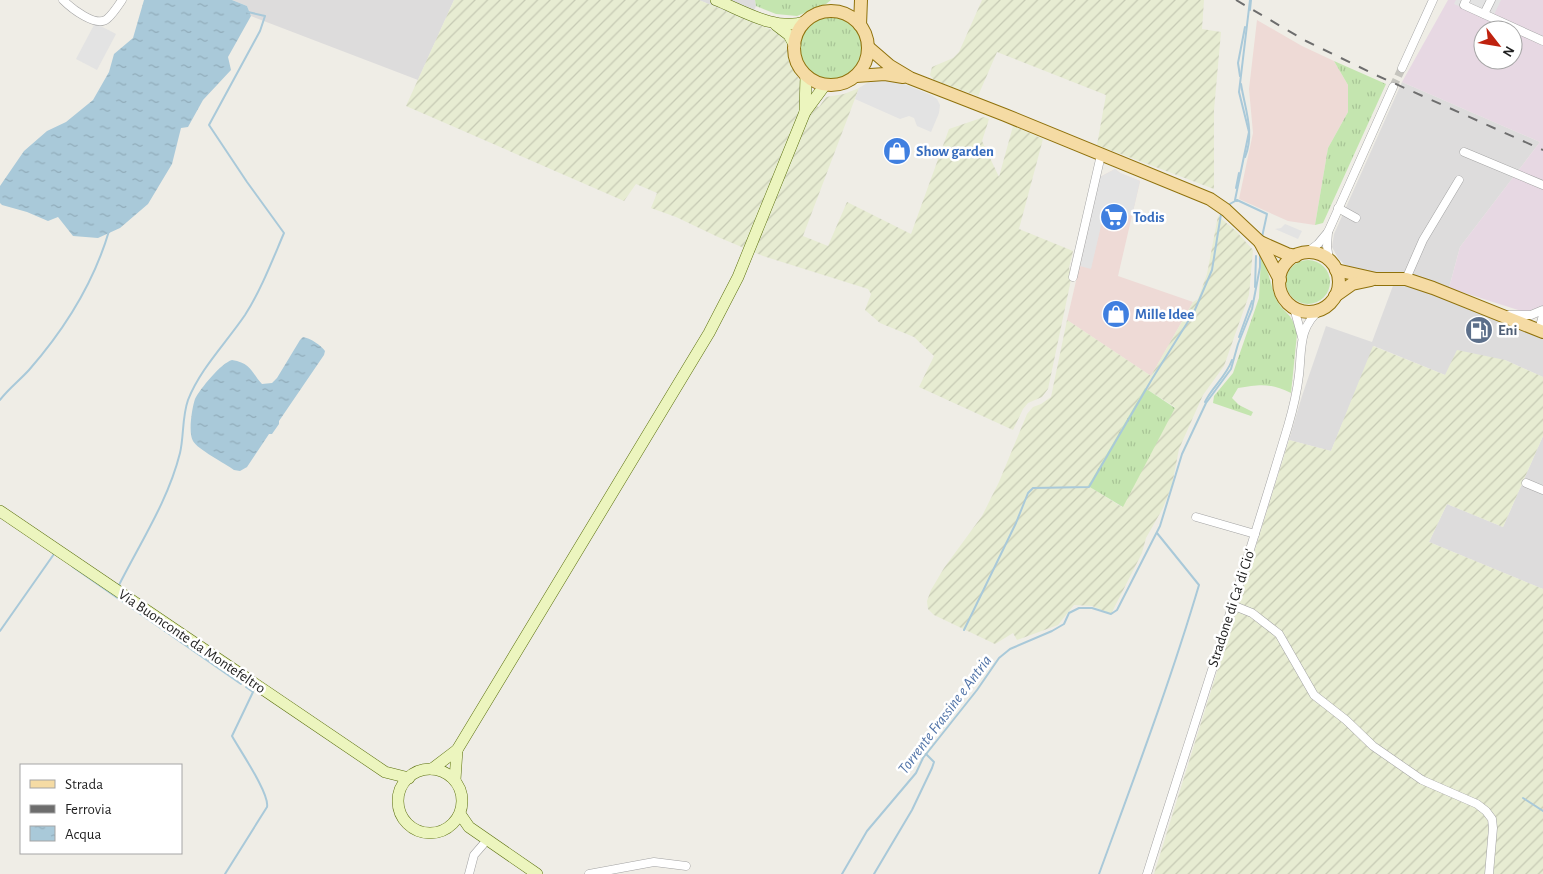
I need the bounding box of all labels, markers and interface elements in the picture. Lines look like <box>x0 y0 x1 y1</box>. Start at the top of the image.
north arrow <box>1473 20 1523 70</box>
text: N <box>1500 43 1517 59</box>
shop icon: Show garden <box>882 136 912 166</box>
place label: Show garden <box>916 144 994 159</box>
supermarket icon: Todis <box>1099 202 1129 232</box>
place label: Todis <box>1133 210 1165 225</box>
shop icon: Mille Idee <box>1101 299 1131 329</box>
place label: Mille Idee <box>1135 307 1194 322</box>
fuel station icon: Eni <box>1464 315 1494 345</box>
place label: Eni <box>1498 323 1517 338</box>
street label: Stradone di Ca' di Cio' <box>1205 547 1258 669</box>
street label: Via Buonconte da Montefeltro <box>115 587 268 696</box>
water label: Torrente Frassine e Antria <box>895 652 995 777</box>
legend <box>20 764 182 854</box>
text: Strada <box>65 777 103 792</box>
text: Ferrovia <box>65 802 112 817</box>
text: Acqua <box>65 827 101 842</box>

